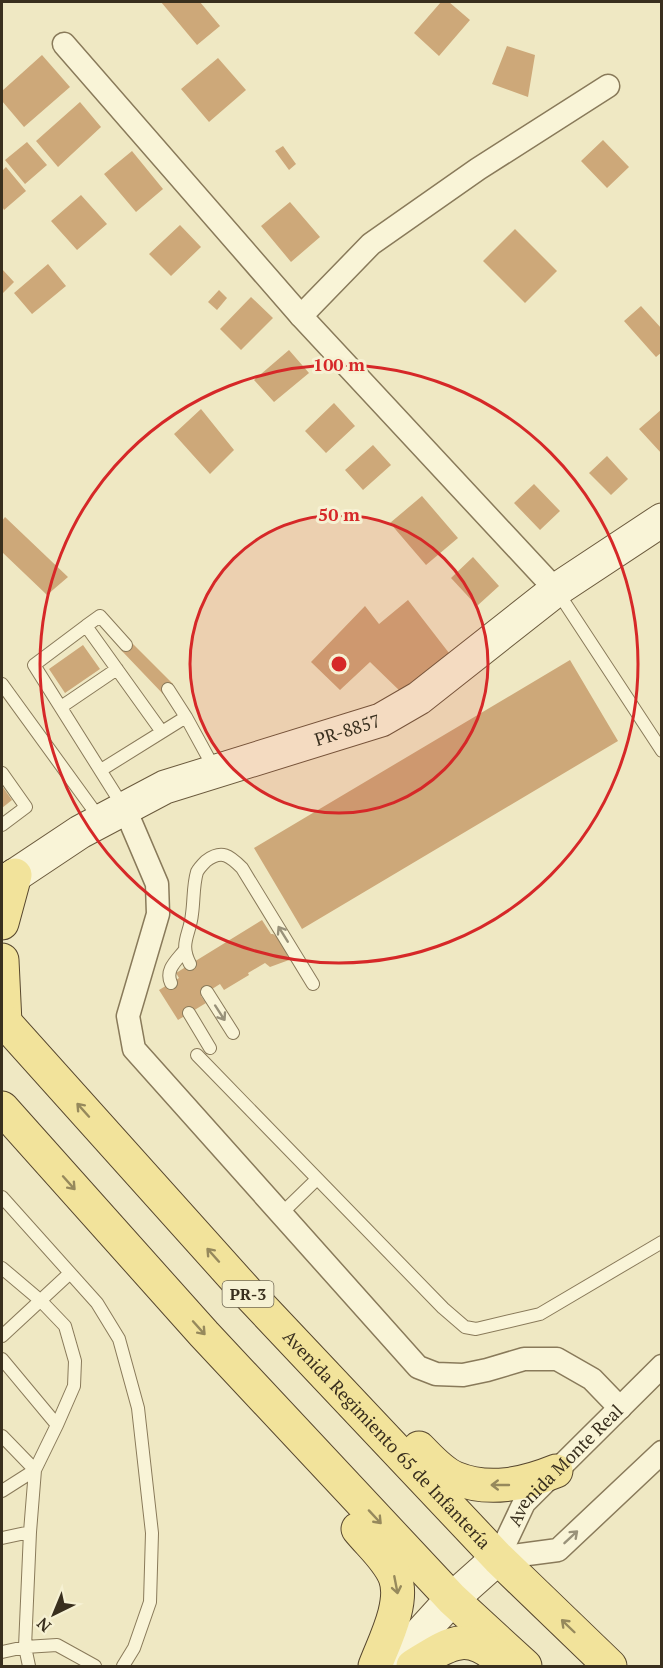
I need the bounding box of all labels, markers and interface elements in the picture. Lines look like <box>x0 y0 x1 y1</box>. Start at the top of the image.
text: 100 m <box>313 352 365 376</box>
text: 50 m <box>318 502 360 526</box>
centre of rings <box>329 654 349 674</box>
street label: PR-8857 <box>311 708 383 751</box>
one-way arrow <box>276 926 288 943</box>
one-way arrow <box>214 1004 226 1021</box>
one-way arrow <box>76 1103 90 1118</box>
one-way arrow <box>62 1175 76 1190</box>
one-way arrow <box>206 1248 220 1263</box>
road number: PR-3 <box>222 1281 274 1307</box>
one-way arrow <box>192 1321 206 1336</box>
street label: Avenida Regimiento 65 de Infantería <box>278 1324 496 1554</box>
street label: Avenida Monte Real <box>502 1399 628 1530</box>
one-way arrow <box>490 1479 510 1490</box>
one-way arrow <box>368 1509 382 1524</box>
one-way arrow <box>564 1530 579 1545</box>
one-way arrow <box>391 1575 402 1594</box>
north arrow <box>24 1584 84 1644</box>
text: N <box>32 1613 56 1637</box>
one-way arrow <box>560 1619 575 1633</box>

